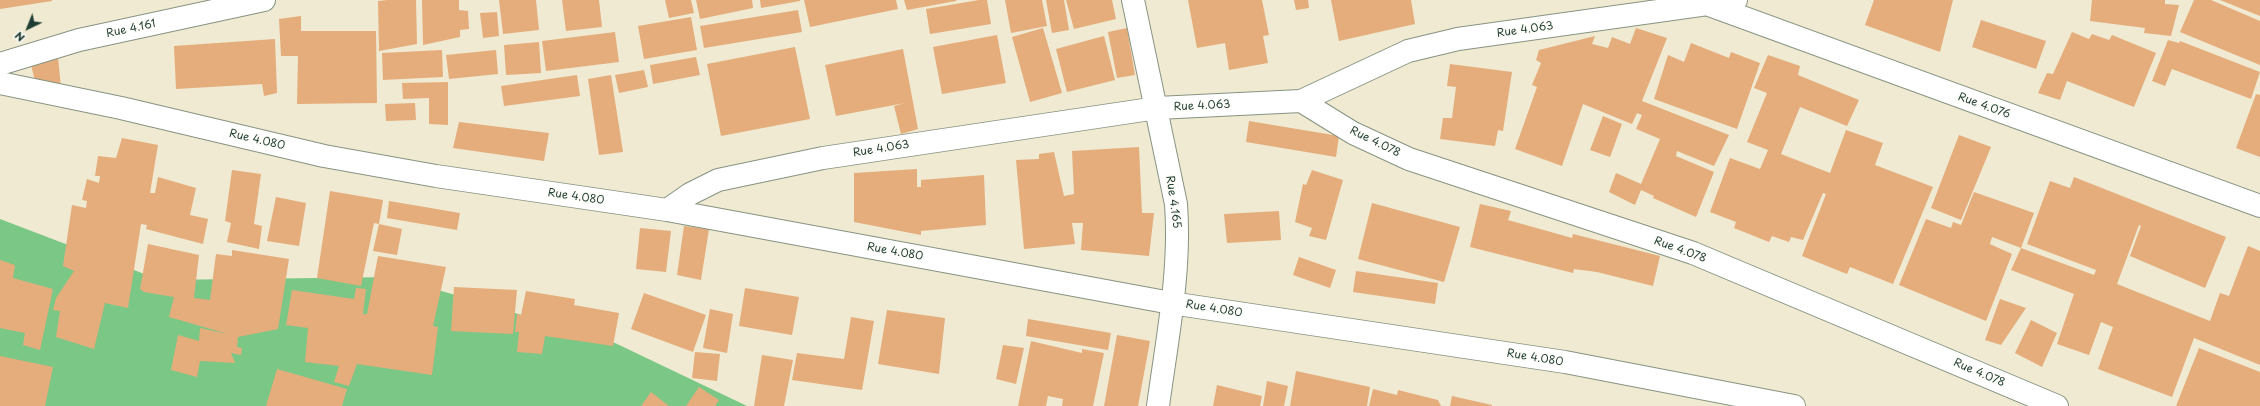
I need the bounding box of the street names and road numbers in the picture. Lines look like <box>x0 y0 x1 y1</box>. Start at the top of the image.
street label: Rue 4.161 <box>105 17 157 41</box>
street label: Rue 4.063 <box>1496 20 1554 40</box>
street label: Rue 4.076 <box>1956 90 2012 122</box>
street label: Rue 4.063 <box>1173 98 1231 114</box>
street label: Rue 4.078 <box>1348 124 1402 160</box>
street label: Rue 4.080 <box>228 127 286 153</box>
street label: Rue 4.063 <box>852 138 910 160</box>
street label: Rue 4.165 <box>1163 175 1183 229</box>
street label: Rue 4.080 <box>547 186 605 208</box>
street label: Rue 4.078 <box>1652 234 1708 266</box>
street label: Rue 4.080 <box>866 241 924 263</box>
street label: Rue 4.080 <box>1185 298 1243 320</box>
street label: Rue 4.080 <box>1506 347 1564 369</box>
street label: Rue 4.078 <box>1951 356 2007 390</box>

